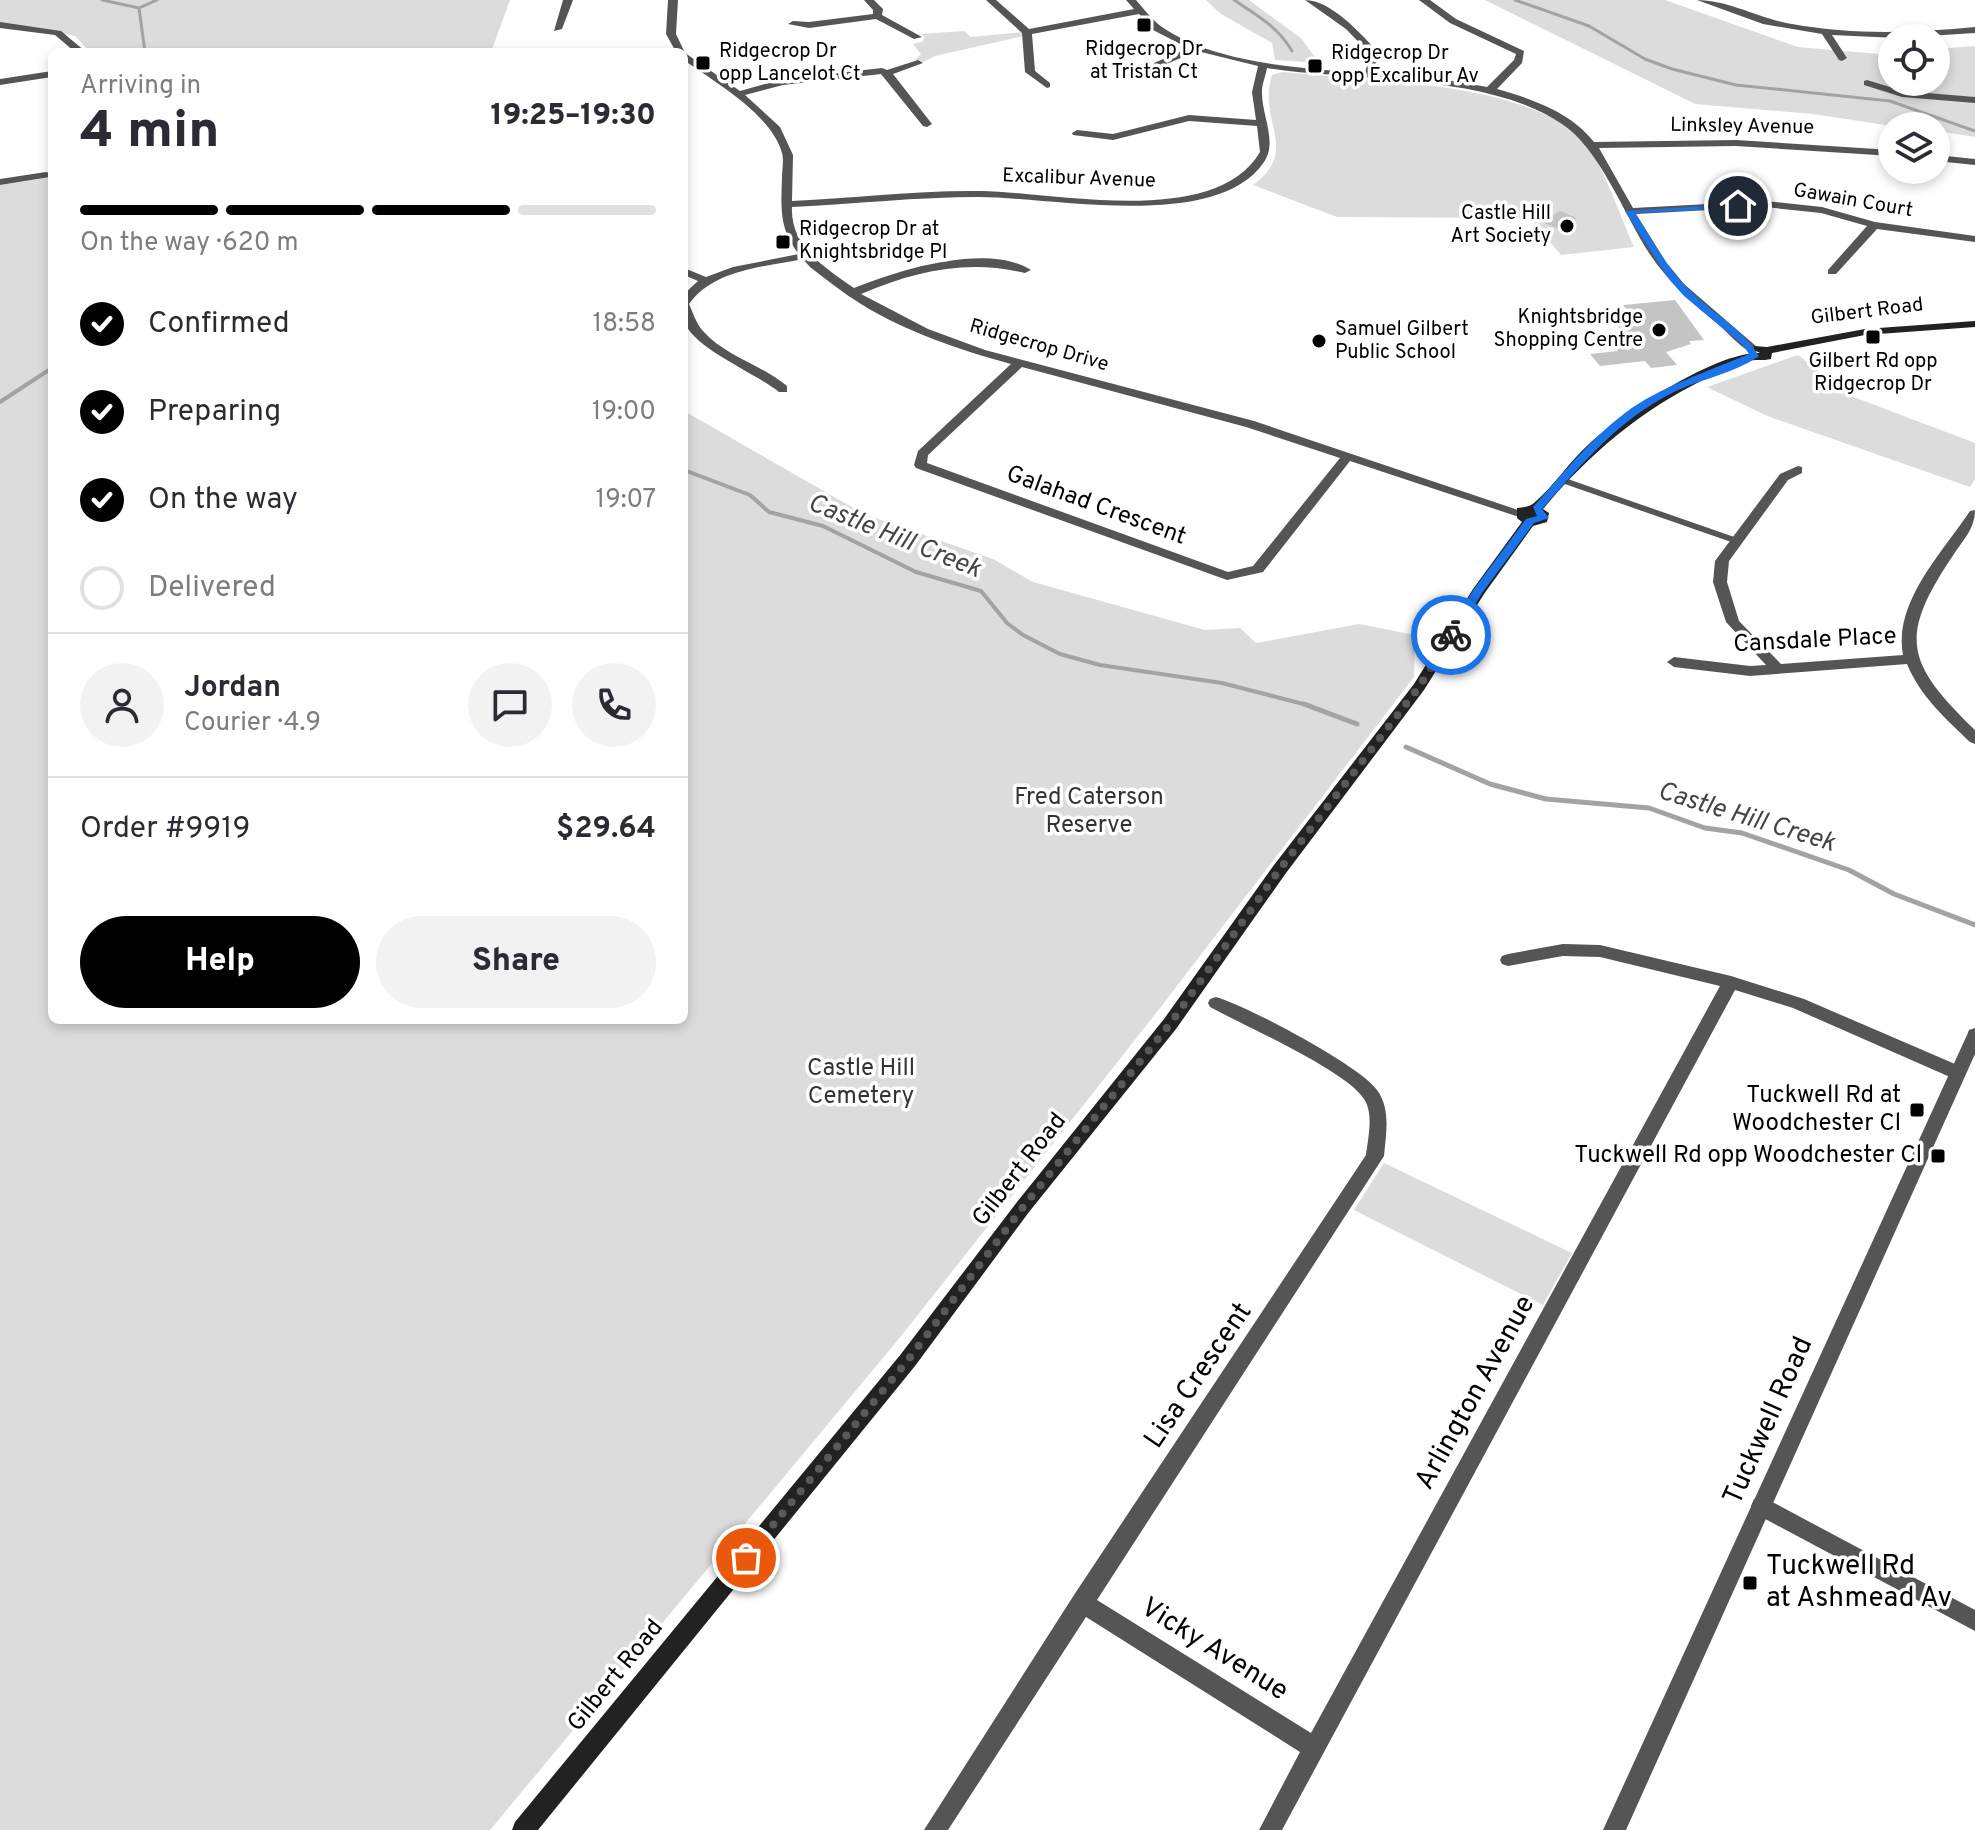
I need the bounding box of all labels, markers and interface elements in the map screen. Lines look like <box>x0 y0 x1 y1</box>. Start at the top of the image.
marker: Ridgecrop Dr at Tristan Ct <box>1135 16 1153 34</box>
map controls <box>1878 24 1950 184</box>
button: locate <box>1878 24 1950 96</box>
place label: Ridgecrop Dr at Tristan Ct <box>1085 37 1203 86</box>
place label: Ridgecrop Dr opp Lancelot Ct <box>719 39 861 88</box>
place label: Ridgecrop Dr opp Excalibur Av <box>1331 41 1479 90</box>
marker: Ridgecrop Dr opp Lancelot Ct <box>694 54 712 72</box>
marker: Ridgecrop Dr opp Excalibur Av <box>1306 57 1324 75</box>
text: Arriving in <box>80 70 201 103</box>
text: 19:25–19:30 <box>490 98 656 135</box>
text: 4 min <box>80 100 220 166</box>
button: layers <box>1878 112 1950 184</box>
street label: Linksley Avenue <box>1670 113 1814 141</box>
street label: Excalibur Avenue <box>1002 163 1156 195</box>
pin <box>1704 172 1772 240</box>
street label: Gawain Court <box>1791 178 1915 224</box>
icon: home <box>1716 184 1760 228</box>
place label: Castle Hill Art Society <box>1451 201 1551 250</box>
place label: Ridgecrop Dr at Knightsbridge Pl <box>799 217 947 266</box>
marker: Castle Hill Art Society <box>1558 217 1576 235</box>
text: On the way · 620 m <box>80 227 298 260</box>
marker: Ridgecrop Dr at Knightsbridge Pl <box>774 233 792 251</box>
street label: Gilbert Road <box>1809 292 1925 332</box>
icon: check <box>80 302 124 346</box>
place label: Knightsbridge Shopping Centre <box>1494 305 1643 354</box>
text: Confirmed <box>148 306 290 343</box>
text: 18:58 <box>593 308 656 341</box>
street label: Ridgecrop Drive <box>966 314 1112 378</box>
place label: Samuel Gilbert Public School <box>1335 317 1469 366</box>
marker: Knightsbridge Shopping Centre <box>1650 321 1668 339</box>
marker: Gilbert Rd opp Ridgecrop Dr <box>1864 328 1882 346</box>
marker: Samuel Gilbert Public School <box>1310 332 1328 350</box>
place label: Gilbert Rd opp Ridgecrop Dr <box>1808 349 1938 398</box>
icon: check <box>80 390 124 434</box>
text: Preparing <box>148 394 281 431</box>
text: 19:00 <box>592 396 656 429</box>
street label: Galahad Crescent <box>1002 460 1190 552</box>
icon: check <box>80 478 124 522</box>
text: On the way <box>148 482 298 519</box>
text: 19:07 <box>595 484 656 517</box>
water label: Castle Hill Creek <box>803 487 986 587</box>
text: Delivered <box>148 570 276 607</box>
courier <box>1411 595 1491 675</box>
icon: bike <box>1429 613 1473 657</box>
street label: Cansdale Place <box>1733 622 1897 660</box>
button: person <box>80 663 164 747</box>
button: chat <box>468 663 552 747</box>
button: phone <box>572 663 656 747</box>
text: Jordan <box>184 670 281 707</box>
text: Courier · 4.9 <box>184 707 321 740</box>
water label: Castle Hill Creek <box>1653 775 1840 861</box>
park label: Fred Caterson Reserve <box>1014 783 1164 841</box>
text: Order #9919 <box>80 811 250 848</box>
text: $29.64 <box>556 811 656 848</box>
button: Help <box>80 916 360 1008</box>
button: Share <box>376 916 656 1008</box>
park label: Castle Hill Cemetery <box>807 1054 915 1112</box>
place label: Tuckwell Rd at Woodchester Cl <box>1732 1081 1901 1139</box>
marker: Tuckwell Rd at Woodchester Cl <box>1908 1101 1926 1119</box>
street label: Gilbert Road <box>966 1107 1074 1233</box>
place label: Tuckwell Rd opp Woodchester Cl <box>1574 1141 1922 1171</box>
marker: Tuckwell Rd opp Woodchester Cl <box>1929 1147 1947 1165</box>
street label: Arlington Avenue <box>1408 1289 1544 1497</box>
street label: Lisa Crescent <box>1137 1296 1261 1456</box>
street label: Tuckwell Road <box>1716 1331 1822 1511</box>
pin <box>712 1524 780 1592</box>
icon: bag <box>724 1536 768 1580</box>
place label: Tuckwell Rd at Ashmead Av <box>1766 1549 1952 1617</box>
marker: Tuckwell Rd at Ashmead Av <box>1741 1574 1759 1592</box>
street label: Vicky Avenue <box>1133 1590 1295 1710</box>
street label: Gilbert Road <box>562 1614 670 1738</box>

